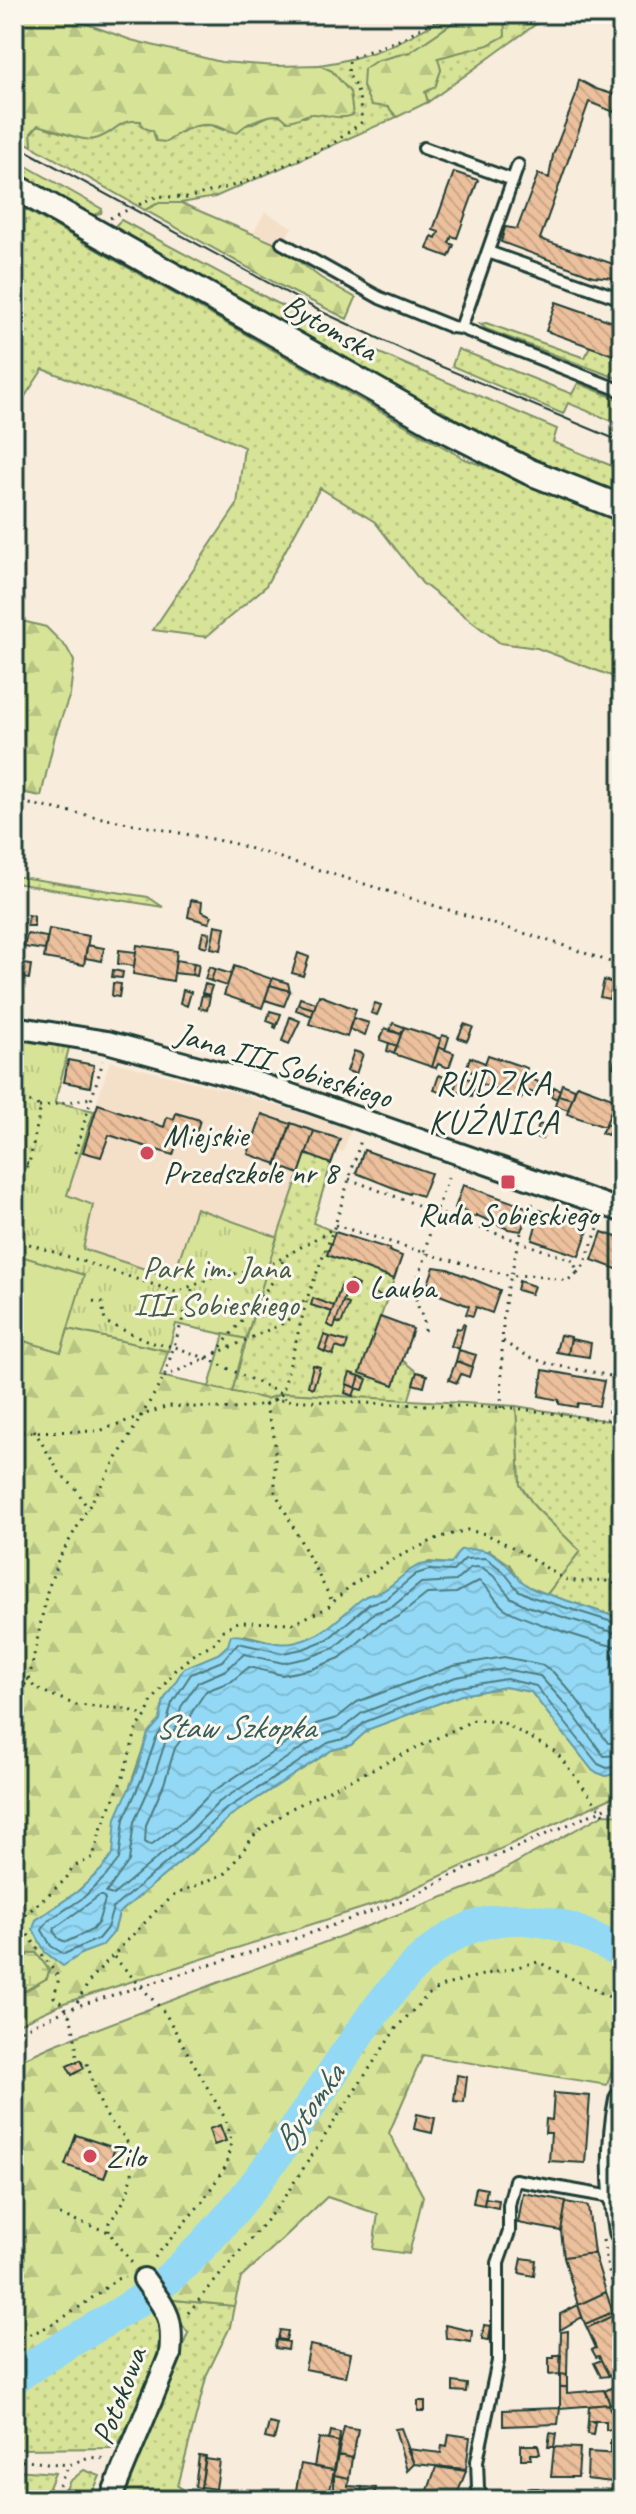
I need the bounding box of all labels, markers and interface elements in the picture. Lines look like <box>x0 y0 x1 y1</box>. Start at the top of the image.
street label: Bytomska <box>275 284 387 372</box>
street label: Jana III Sobieskiego <box>169 1012 399 1118</box>
district label: RUDZKA KUŹNICA <box>428 1061 560 1143</box>
place label: Miejskie Przedszkole nr 8 <box>163 1115 341 1193</box>
marker: Miejskie Przedszkole nr 8 <box>138 1144 156 1162</box>
marker: Ruda Sobieskiego <box>499 1173 517 1191</box>
place label: Ruda Sobieskiego <box>418 1194 602 1235</box>
park label: Park im. Jana III Sobieskiego <box>133 1247 300 1325</box>
place label: Lauba <box>369 1267 438 1308</box>
marker: Lauba <box>344 1278 362 1296</box>
water label: Staw Szkopka <box>155 1705 319 1748</box>
water label: Bytomka <box>262 2053 356 2160</box>
place label: Zilo <box>106 2136 149 2177</box>
marker: Zilo <box>81 2147 99 2165</box>
street label: Potokowa <box>82 2340 157 2450</box>

